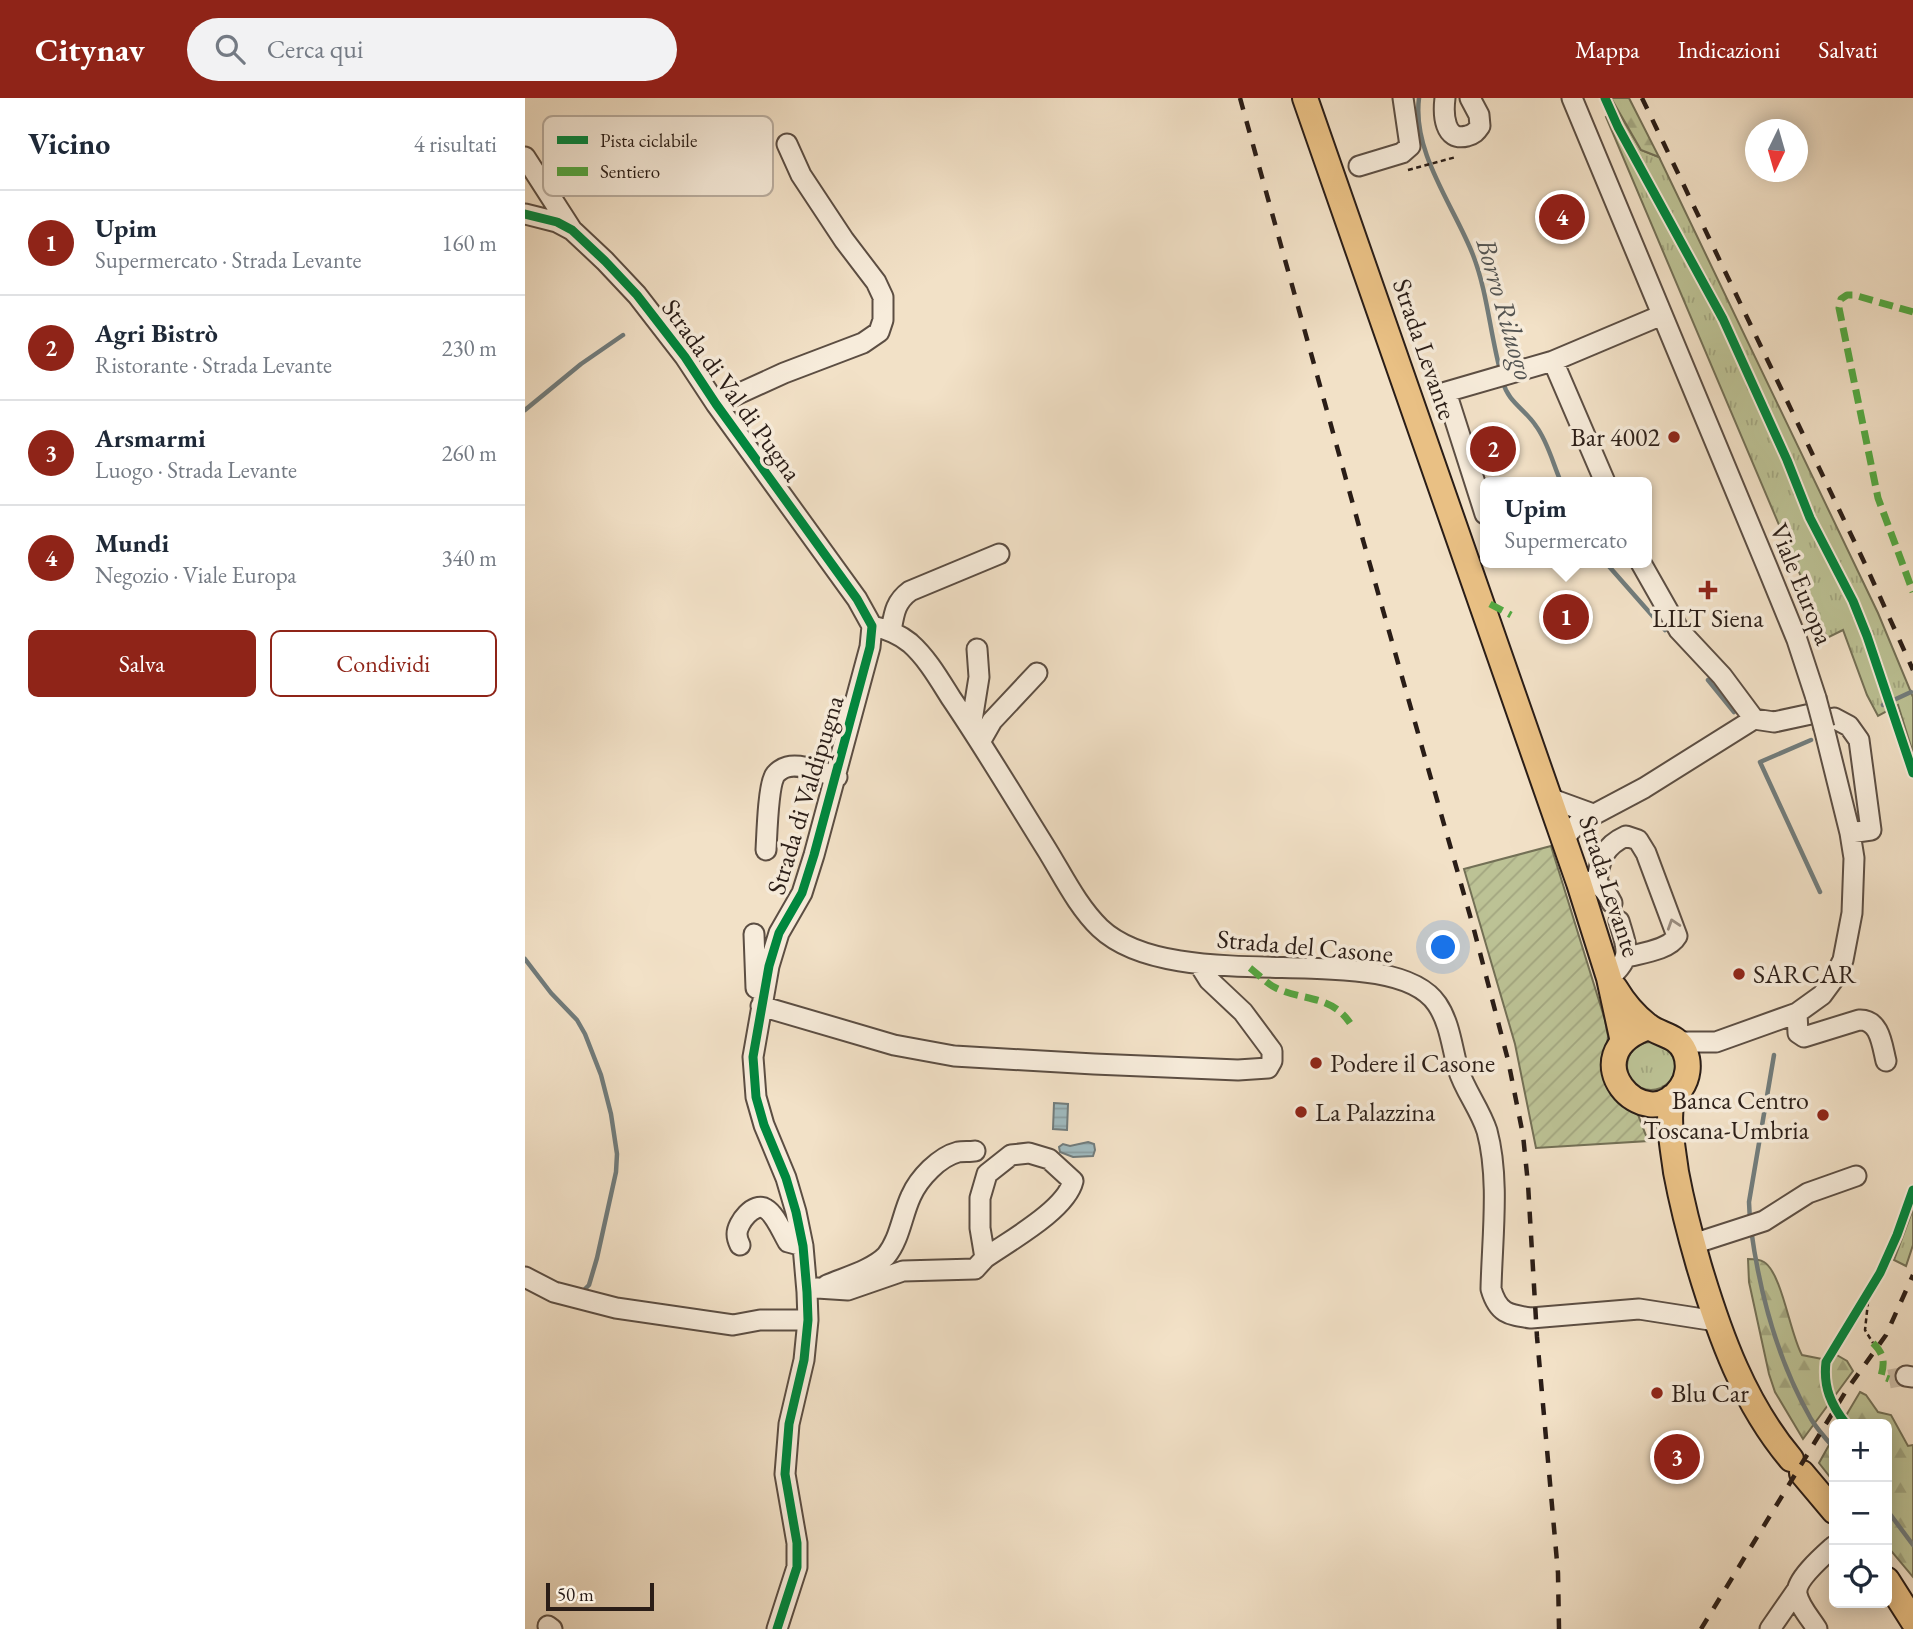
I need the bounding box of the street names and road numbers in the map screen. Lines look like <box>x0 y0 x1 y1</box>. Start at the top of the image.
street label: Strada Levante <box>1385 274 1465 424</box>
street label: Strada di Val di Pugna <box>654 292 810 489</box>
street label: Viale Europa <box>1762 518 1842 651</box>
street label: Strada di Valdipugna <box>759 691 852 899</box>
street label: Strada Levante <box>1571 811 1649 961</box>
street label: Strada del Casone <box>1215 921 1395 971</box>

